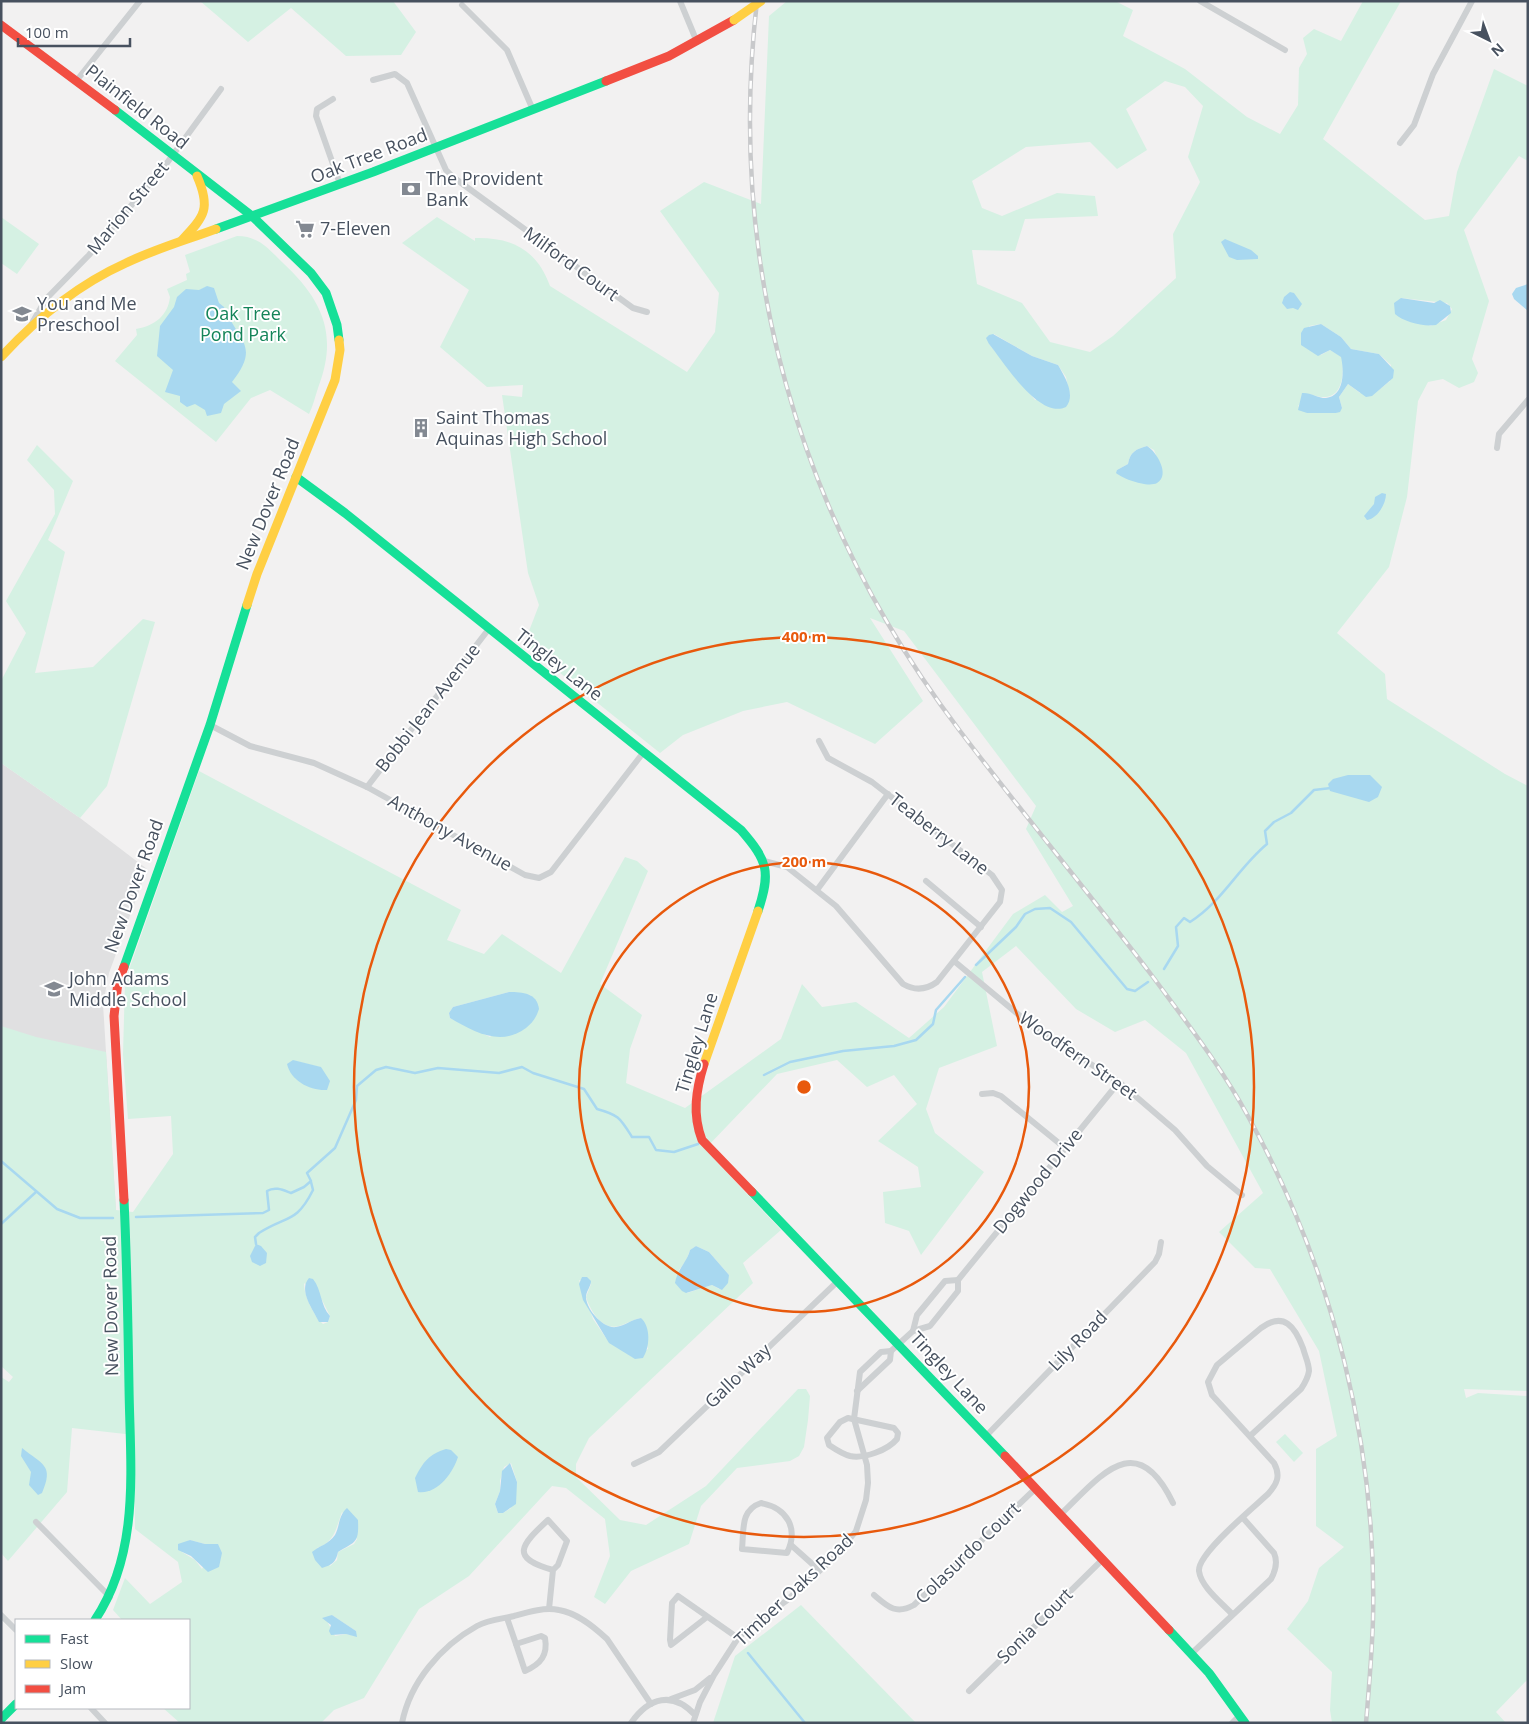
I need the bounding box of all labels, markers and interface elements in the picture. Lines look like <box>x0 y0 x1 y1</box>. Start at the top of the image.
scale bar <box>18 15 130 47</box>
north arrow <box>1464 15 1514 65</box>
text: 100 m <box>25 22 69 42</box>
text: N <box>1487 39 1509 61</box>
street label: Plainfield Road <box>81 58 194 154</box>
street label: Oak Tree Road <box>307 122 430 188</box>
street label: Marion Street <box>81 156 173 259</box>
place label: The Provident Bank <box>426 166 543 211</box>
bank icon: The Provident Bank <box>400 178 422 200</box>
place label: 7-Eleven <box>320 216 391 240</box>
supermarket icon: 7-Eleven <box>294 218 316 240</box>
street label: Milford Court <box>519 221 624 306</box>
place label: You and Me Preschool <box>37 291 137 336</box>
park label: Oak Tree Pond Park <box>200 301 287 346</box>
school or university icon: You and Me Preschool <box>11 303 33 325</box>
place label: Saint Thomas Aquinas High School <box>436 405 607 450</box>
building icon: Saint Thomas Aquinas High School <box>410 417 432 439</box>
street label: New Dover Road <box>230 434 304 573</box>
street label: Tingley Lane <box>511 623 608 706</box>
text: 400 m <box>782 626 826 646</box>
street label: Bobbi Jean Avenue <box>369 638 485 777</box>
street label: Teaberry Lane <box>885 787 994 880</box>
street label: Anthony Avenue <box>384 788 517 876</box>
street label: New Dover Road <box>98 816 168 956</box>
text: 200 m <box>782 851 826 871</box>
place label: John Adams Middle School <box>67 966 187 1011</box>
school or university icon: John Adams Middle School <box>43 978 65 1000</box>
street label: Tingley Lane <box>669 989 723 1096</box>
street label: Woodfern Street <box>1015 1006 1142 1105</box>
centre of rings <box>795 1078 813 1096</box>
street label: Dogwood Drive <box>987 1123 1087 1238</box>
street label: New Dover Road <box>97 1236 123 1376</box>
street label: Lily Road <box>1043 1305 1112 1376</box>
street label: Tingley Lane <box>905 1326 994 1419</box>
street label: Gallo Way <box>699 1337 776 1413</box>
street label: Colasurdo Court <box>910 1496 1025 1609</box>
street label: Timber Oaks Road <box>729 1528 858 1651</box>
street label: Sonia Court <box>991 1582 1077 1668</box>
legend <box>15 1619 190 1709</box>
text: Fast <box>60 1628 89 1648</box>
text: Slow <box>60 1653 93 1673</box>
text: Jam <box>58 1678 86 1698</box>

